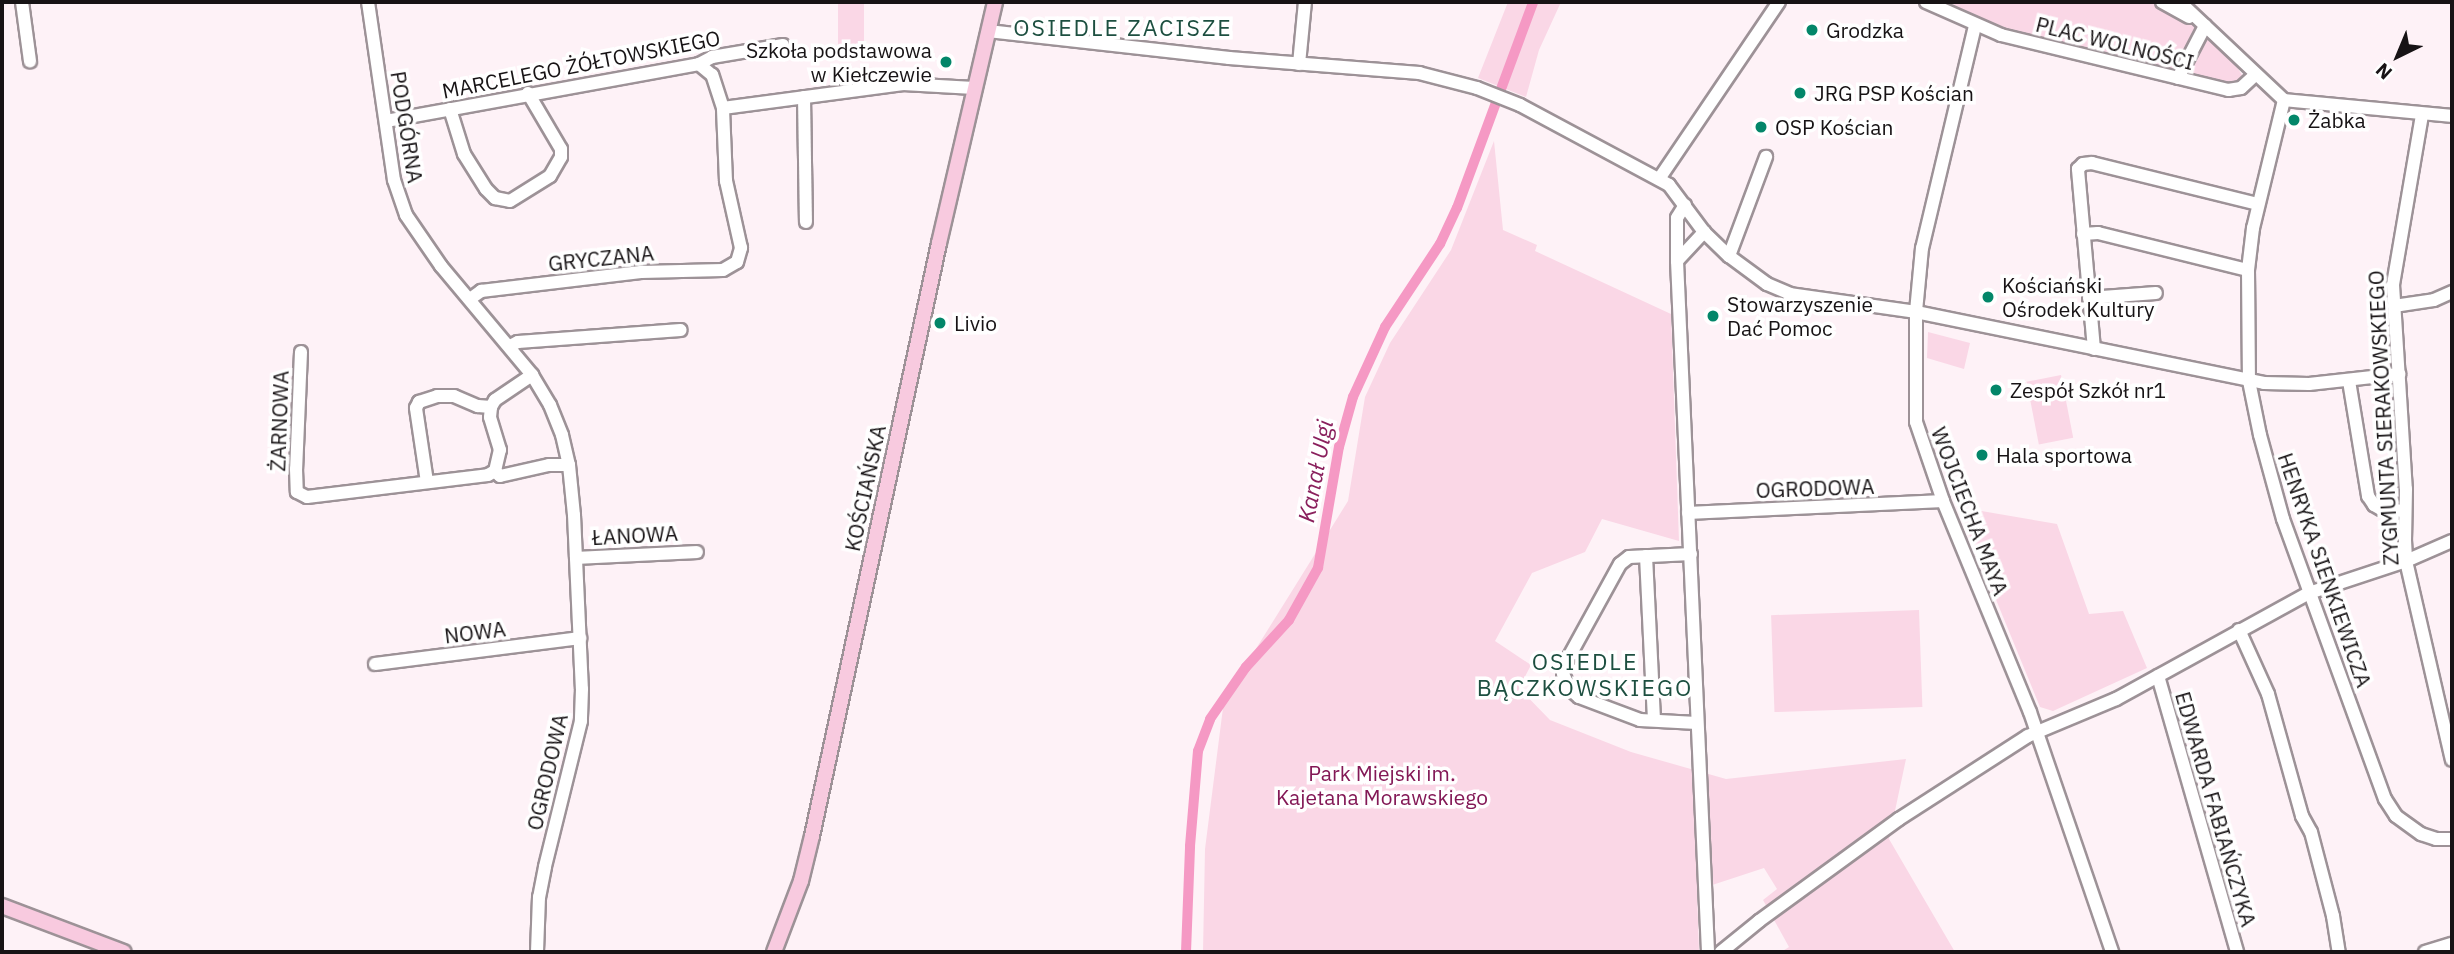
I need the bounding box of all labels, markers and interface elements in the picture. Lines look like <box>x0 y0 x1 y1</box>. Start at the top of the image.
street label: PLAC WOLNOŚCI <box>2033 11 2197 75</box>
district label: OSIEDLE ZACISZE <box>1015 13 1231 41</box>
place label: Grodzka <box>1826 17 1904 43</box>
north arrow <box>2363 21 2433 91</box>
marker: Grodzka <box>1804 22 1820 38</box>
street label: MARCELEGO ŻÓŁTOWSKIEGO <box>440 25 722 103</box>
place label: Szkoła podstawowa w Kiełczewie <box>746 37 932 87</box>
marker: Szkoła podstawowa w Kiełczewie <box>938 54 954 70</box>
text: N <box>2370 58 2397 85</box>
street label: PODGÓRNA <box>386 69 428 185</box>
place label: JRG PSP Kościan <box>1814 80 1974 106</box>
marker: JRG PSP Kościan <box>1792 85 1808 101</box>
place label: Żabka <box>2308 107 2366 133</box>
marker: Żabka <box>2286 112 2302 128</box>
place label: OSP Kościan <box>1775 114 1893 140</box>
marker: OSP Kościan <box>1753 119 1769 135</box>
street label: GRYCZANA <box>547 240 655 276</box>
street label: ZYGMUNTA SIERAKOWSKIEGO <box>2363 270 2403 566</box>
place label: Kościański Ośrodek Kultury <box>2002 272 2155 322</box>
marker: Kościański Ośrodek Kultury <box>1980 289 1996 305</box>
place label: Stowarzyszenie Dać Pomoc <box>1727 291 1873 341</box>
marker: Stowarzyszenie Dać Pomoc <box>1705 308 1721 324</box>
place label: Livio <box>954 310 997 336</box>
marker: Livio <box>932 315 948 331</box>
street label: ŻARNOWA <box>265 370 293 472</box>
place label: Zespół Szkół nr1 <box>2010 377 2166 403</box>
marker: Zespół Szkół nr1 <box>1988 382 2004 398</box>
water label: Kanał Ulgi <box>1292 418 1338 524</box>
street label: KOŚCIAŃSKA <box>839 422 891 554</box>
street label: WOJCIECHA MAYA <box>1926 423 2014 599</box>
place label: Hala sportowa <box>1996 442 2132 468</box>
marker: Hala sportowa <box>1974 447 1990 463</box>
street label: HENRYKA SIENKIEWICZA <box>2273 449 2377 691</box>
street label: OGRODOWA <box>1755 473 1875 503</box>
street label: ŁANOWA <box>591 520 679 550</box>
street label: NOWA <box>443 616 507 648</box>
district label: OSIEDLE BĄCZKOWSKIEGO <box>1478 647 1692 701</box>
street label: EDWARDA FABIAŃCZYKA <box>2170 689 2262 929</box>
street label: OGRODOWA <box>521 711 573 833</box>
park label: Park Miejski im. Kajetana Morawskiego <box>1276 760 1488 810</box>

